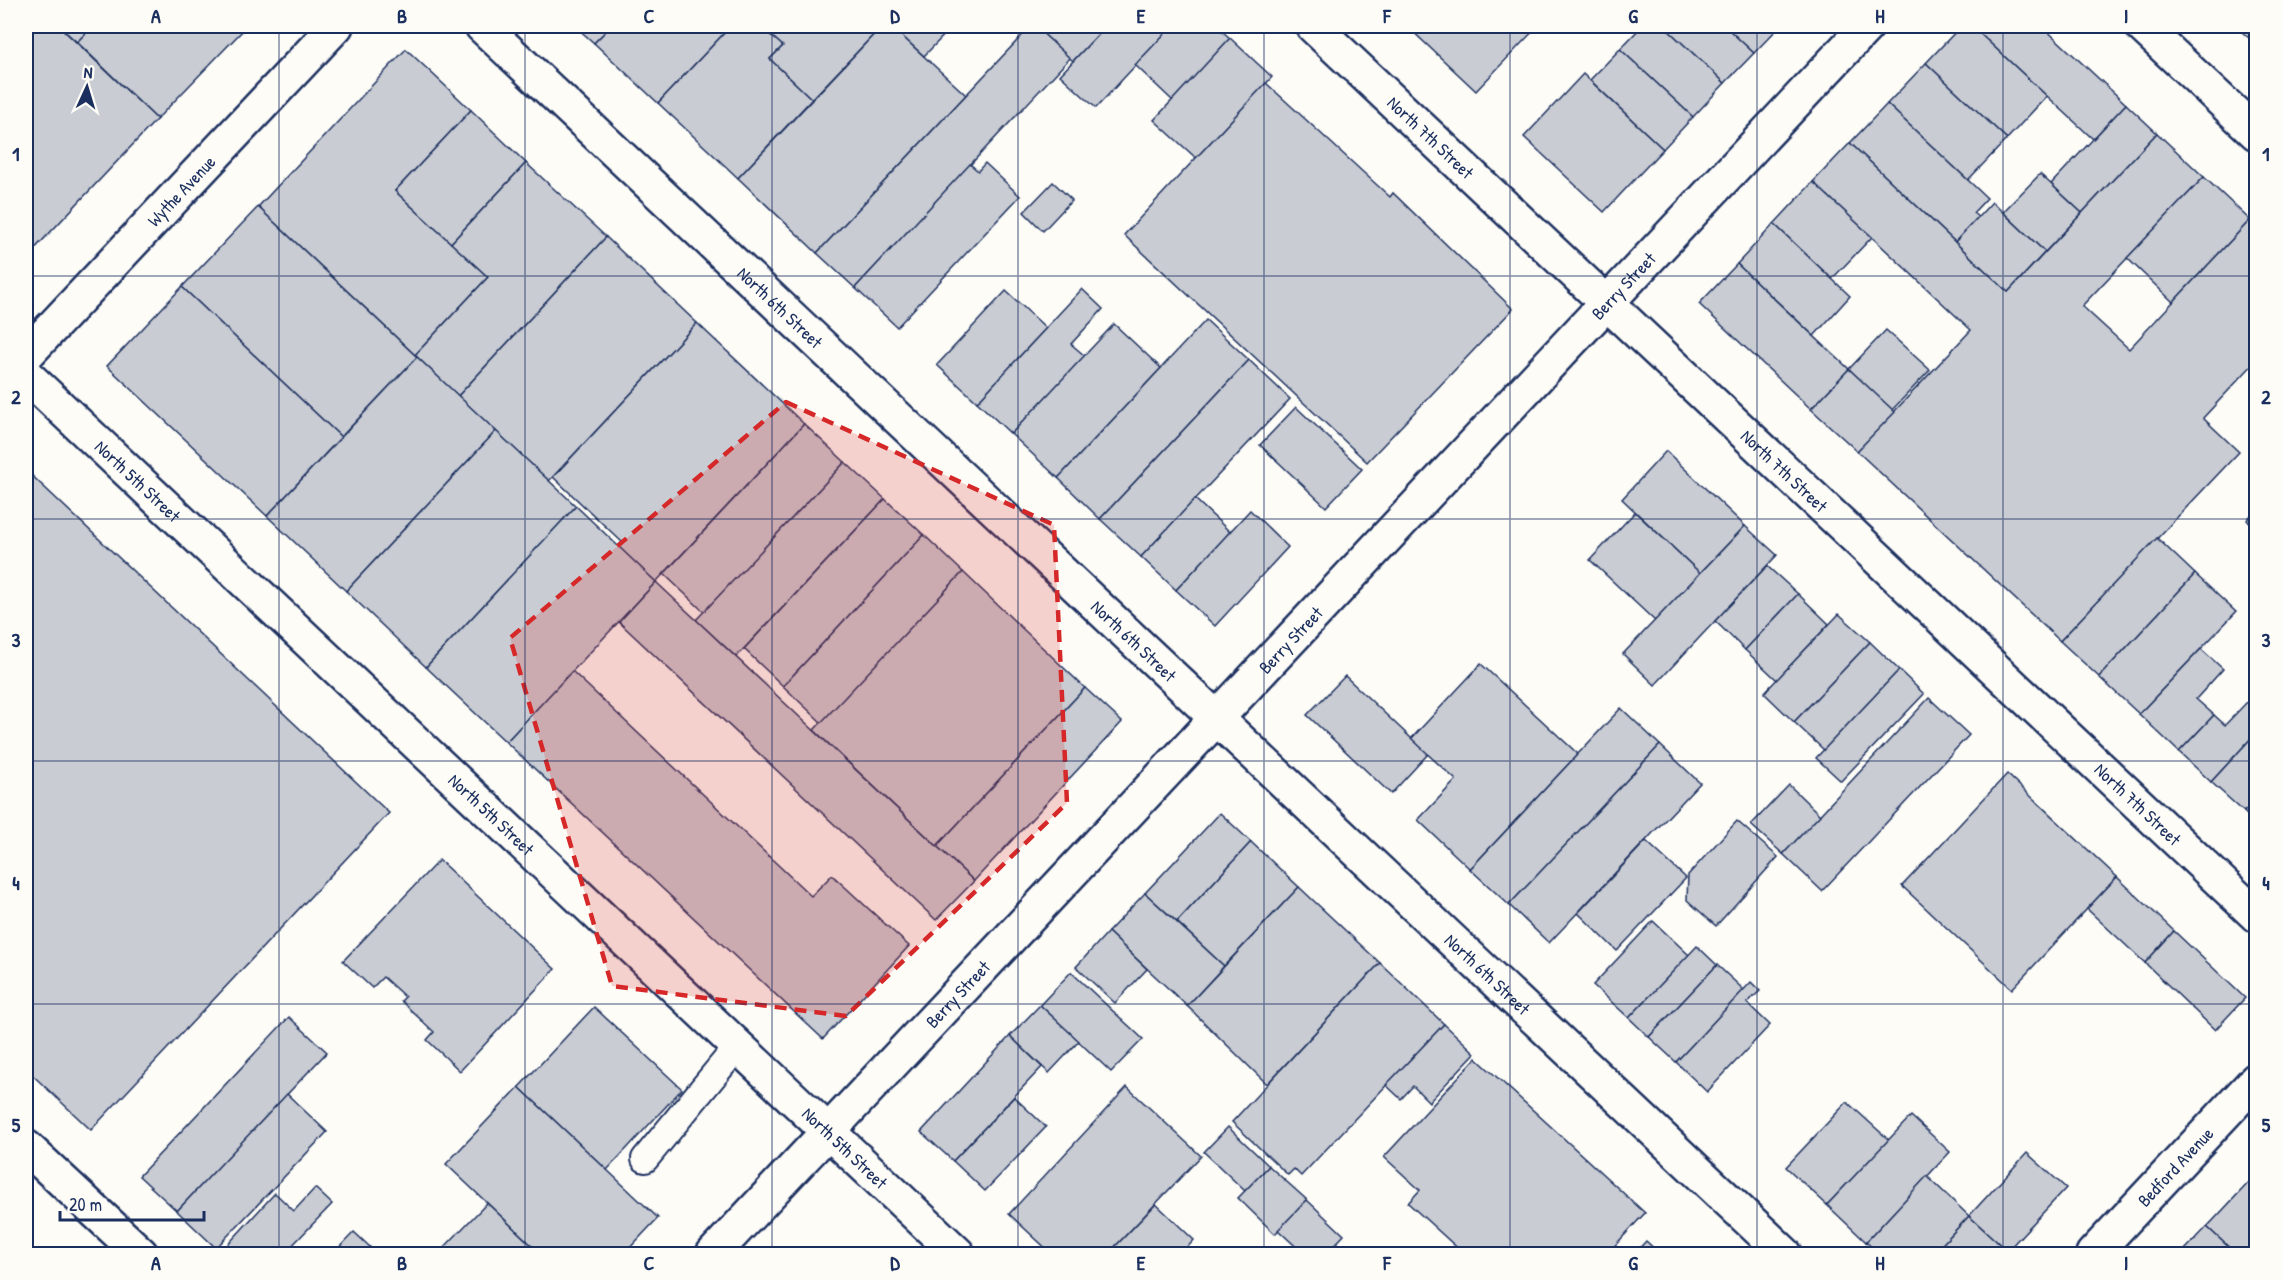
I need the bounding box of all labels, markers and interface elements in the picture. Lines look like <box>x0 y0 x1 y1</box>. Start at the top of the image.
text: A <box>151 2 161 29</box>
text: B <box>397 2 407 29</box>
text: C <box>644 2 655 29</box>
text: D <box>890 2 900 29</box>
text: E <box>1137 2 1146 29</box>
text: F <box>1382 2 1392 29</box>
text: G <box>1628 2 1638 29</box>
text: H <box>1875 2 1885 29</box>
text: I <box>2124 2 2128 29</box>
north arrow <box>57 57 117 117</box>
text: N <box>83 61 94 83</box>
street label: North 7th Street <box>1382 90 1480 185</box>
text: 1 <box>12 140 20 167</box>
text: 1 <box>2262 140 2270 167</box>
street label: Wythe Avenue <box>141 149 221 232</box>
street label: Berry Street <box>1585 246 1661 325</box>
street label: North 6th Street <box>732 261 829 354</box>
text: 2 <box>11 383 21 410</box>
text: 2 <box>2261 383 2271 410</box>
street label: North 7th Street <box>1736 424 1834 518</box>
street label: North 5th Street <box>90 434 187 528</box>
street label: North 6th Street <box>1086 594 1183 687</box>
street label: Berry Street <box>1252 600 1329 679</box>
text: 3 <box>12 626 21 653</box>
text: 3 <box>2262 626 2271 653</box>
street label: North 7th Street <box>2089 757 2187 851</box>
street label: North 5th Street <box>443 768 540 861</box>
text: 4 <box>12 869 20 896</box>
text: 4 <box>2262 869 2270 896</box>
street label: North 6th Street <box>1440 927 1536 1021</box>
street label: Berry Street <box>920 954 996 1033</box>
street label: North 5th Street <box>797 1101 894 1195</box>
text: 5 <box>12 1111 21 1138</box>
text: 5 <box>2262 1111 2271 1138</box>
street label: Bedford Avenue <box>2131 1121 2219 1212</box>
scale bar <box>60 1184 204 1222</box>
text: 20 m <box>69 1192 102 1217</box>
text: A <box>151 1249 161 1276</box>
text: B <box>397 1249 407 1276</box>
text: C <box>644 1249 655 1276</box>
text: D <box>890 1249 900 1276</box>
text: E <box>1137 1249 1146 1276</box>
text: F <box>1382 1249 1392 1276</box>
text: G <box>1628 1249 1638 1276</box>
text: H <box>1875 1249 1885 1276</box>
text: I <box>2124 1249 2128 1276</box>

